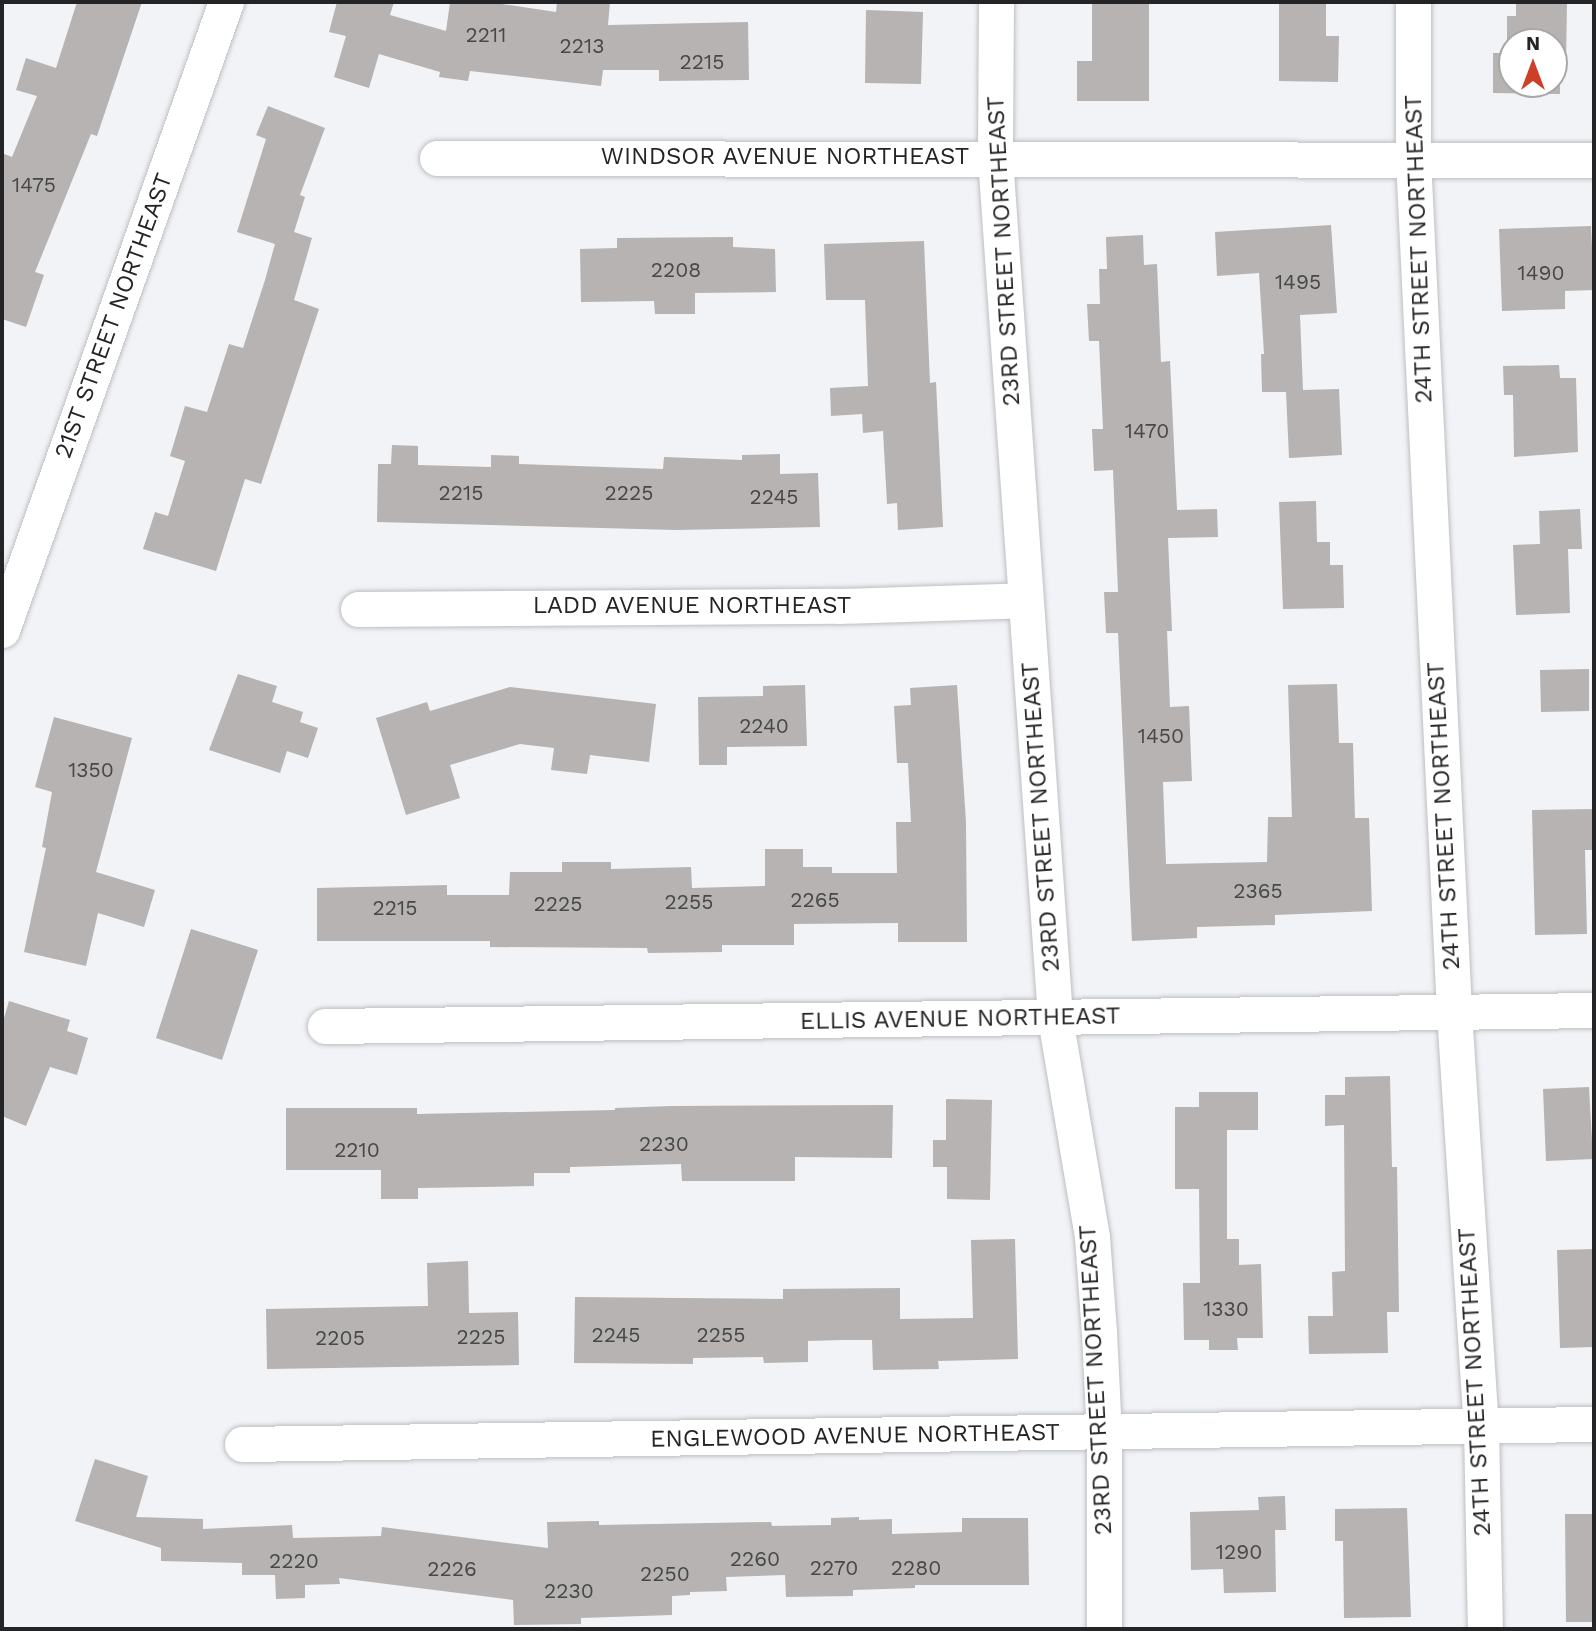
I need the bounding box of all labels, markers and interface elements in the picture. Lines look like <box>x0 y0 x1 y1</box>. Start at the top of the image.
house number: 2211 <box>466 22 506 48</box>
north arrow <box>1498 28 1568 98</box>
text: N <box>1526 32 1540 55</box>
house number: 2213 <box>560 33 604 59</box>
house number: 2215 <box>680 49 724 75</box>
street label: 24TH STREET NORTHEAST <box>1399 94 1439 404</box>
street label: 23RD STREET NORTHEAST <box>981 95 1027 407</box>
street label: WINDSOR AVENUE NORTHEAST <box>600 143 970 171</box>
street label: 21ST STREET NORTHEAST <box>49 169 179 463</box>
house number: 1475 <box>12 172 56 198</box>
house number: 2208 <box>651 257 701 283</box>
house number: 1490 <box>1517 260 1565 286</box>
house number: 1495 <box>1275 269 1321 295</box>
house number: 1470 <box>1125 418 1169 444</box>
house number: 2215 <box>439 480 483 506</box>
house number: 2225 <box>605 480 653 506</box>
house number: 2245 <box>750 484 798 510</box>
street label: LADD AVENUE NORTHEAST <box>532 592 852 620</box>
street label: 23RD STREET NORTHEAST <box>1016 661 1066 973</box>
street label: 24TH STREET NORTHEAST <box>1422 661 1466 971</box>
house number: 2240 <box>739 713 789 739</box>
house number: 1450 <box>1138 723 1184 749</box>
house number: 1350 <box>68 757 114 783</box>
house number: 2365 <box>1233 878 1283 904</box>
house number: 2265 <box>790 887 840 913</box>
house number: 2255 <box>665 889 713 915</box>
house number: 2225 <box>534 891 582 917</box>
house number: 2215 <box>373 895 417 921</box>
street label: ELLIS AVENUE NORTHEAST <box>799 1002 1121 1036</box>
house number: 2230 <box>639 1131 689 1157</box>
house number: 2210 <box>334 1137 380 1163</box>
street label: 23RD STREET NORTHEAST <box>1073 1224 1119 1536</box>
street label: 24TH STREET NORTHEAST <box>1453 1227 1497 1537</box>
house number: 1330 <box>1203 1296 1249 1322</box>
house number: 2245 <box>592 1322 640 1348</box>
house number: 2255 <box>697 1322 745 1348</box>
house number: 2225 <box>457 1324 505 1350</box>
house number: 2205 <box>315 1325 365 1351</box>
street label: ENGLEWOOD AVENUE NORTHEAST <box>649 1418 1061 1454</box>
house number: 1290 <box>1216 1539 1262 1565</box>
house number: 2260 <box>730 1546 780 1572</box>
house number: 2220 <box>269 1548 319 1574</box>
house number: 2270 <box>810 1555 858 1581</box>
house number: 2280 <box>891 1555 941 1581</box>
house number: 2226 <box>427 1556 477 1582</box>
house number: 2250 <box>640 1561 690 1587</box>
house number: 2230 <box>544 1578 594 1604</box>

